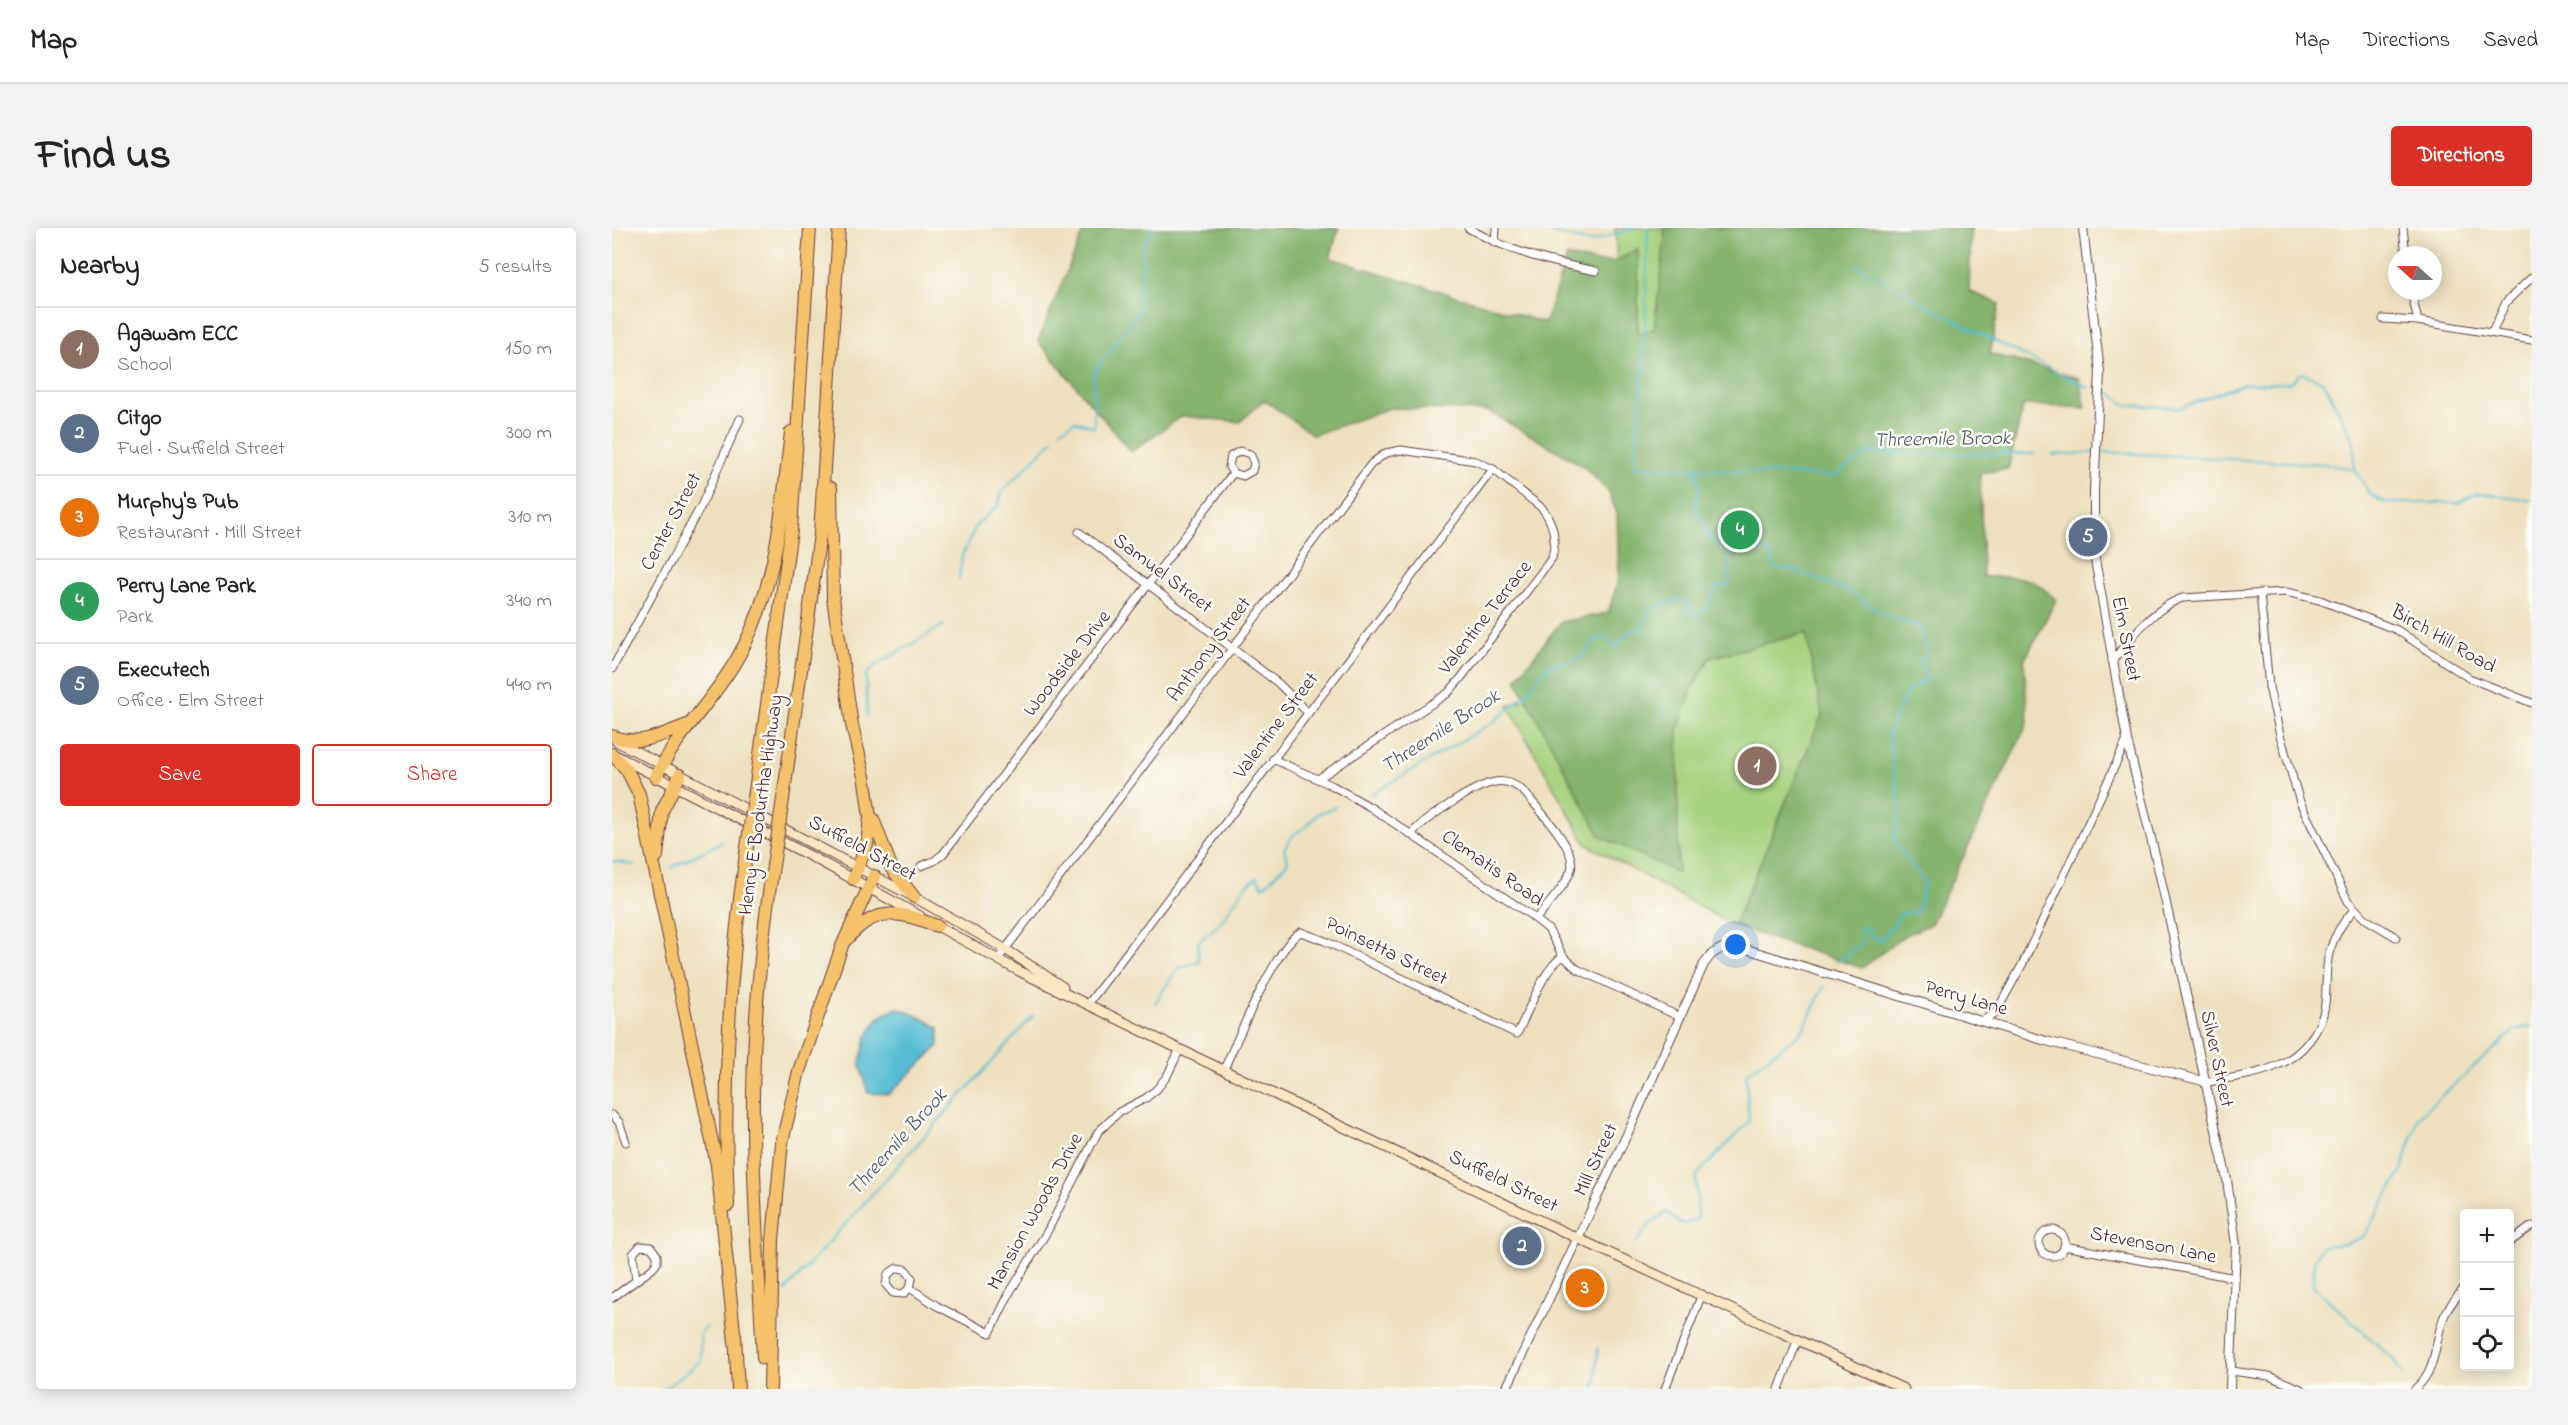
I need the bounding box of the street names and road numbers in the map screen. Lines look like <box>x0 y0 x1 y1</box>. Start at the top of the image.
street label: Center Street <box>634 468 710 576</box>
street label: Samuel Street <box>1106 527 1218 621</box>
street label: Valentine Terrace <box>1431 555 1540 682</box>
street label: Anthony Street <box>1161 591 1259 709</box>
street label: Elm Street <box>2103 594 2148 684</box>
street label: Birch Hill Road <box>2384 598 2501 682</box>
street label: Woodside Drive <box>1017 604 1119 723</box>
street label: Valentine Street <box>1227 666 1327 786</box>
street label: Henry E Bodurtha Highway <box>732 693 793 917</box>
street label: Suffield Street <box>803 808 921 890</box>
street label: Clematis Road <box>1435 823 1549 915</box>
street label: Poinsetta Street <box>1320 910 1452 994</box>
street label: Perry Lane <box>1921 973 2011 1025</box>
street label: Silver Street <box>2192 1008 2240 1111</box>
street label: Mill Street <box>1567 1118 1627 1201</box>
street label: Mansion Woods Drive <box>981 1128 1091 1296</box>
street label: Suffield Street <box>1443 1143 1563 1221</box>
street label: Stevenson Lane <box>2087 1220 2219 1272</box>

